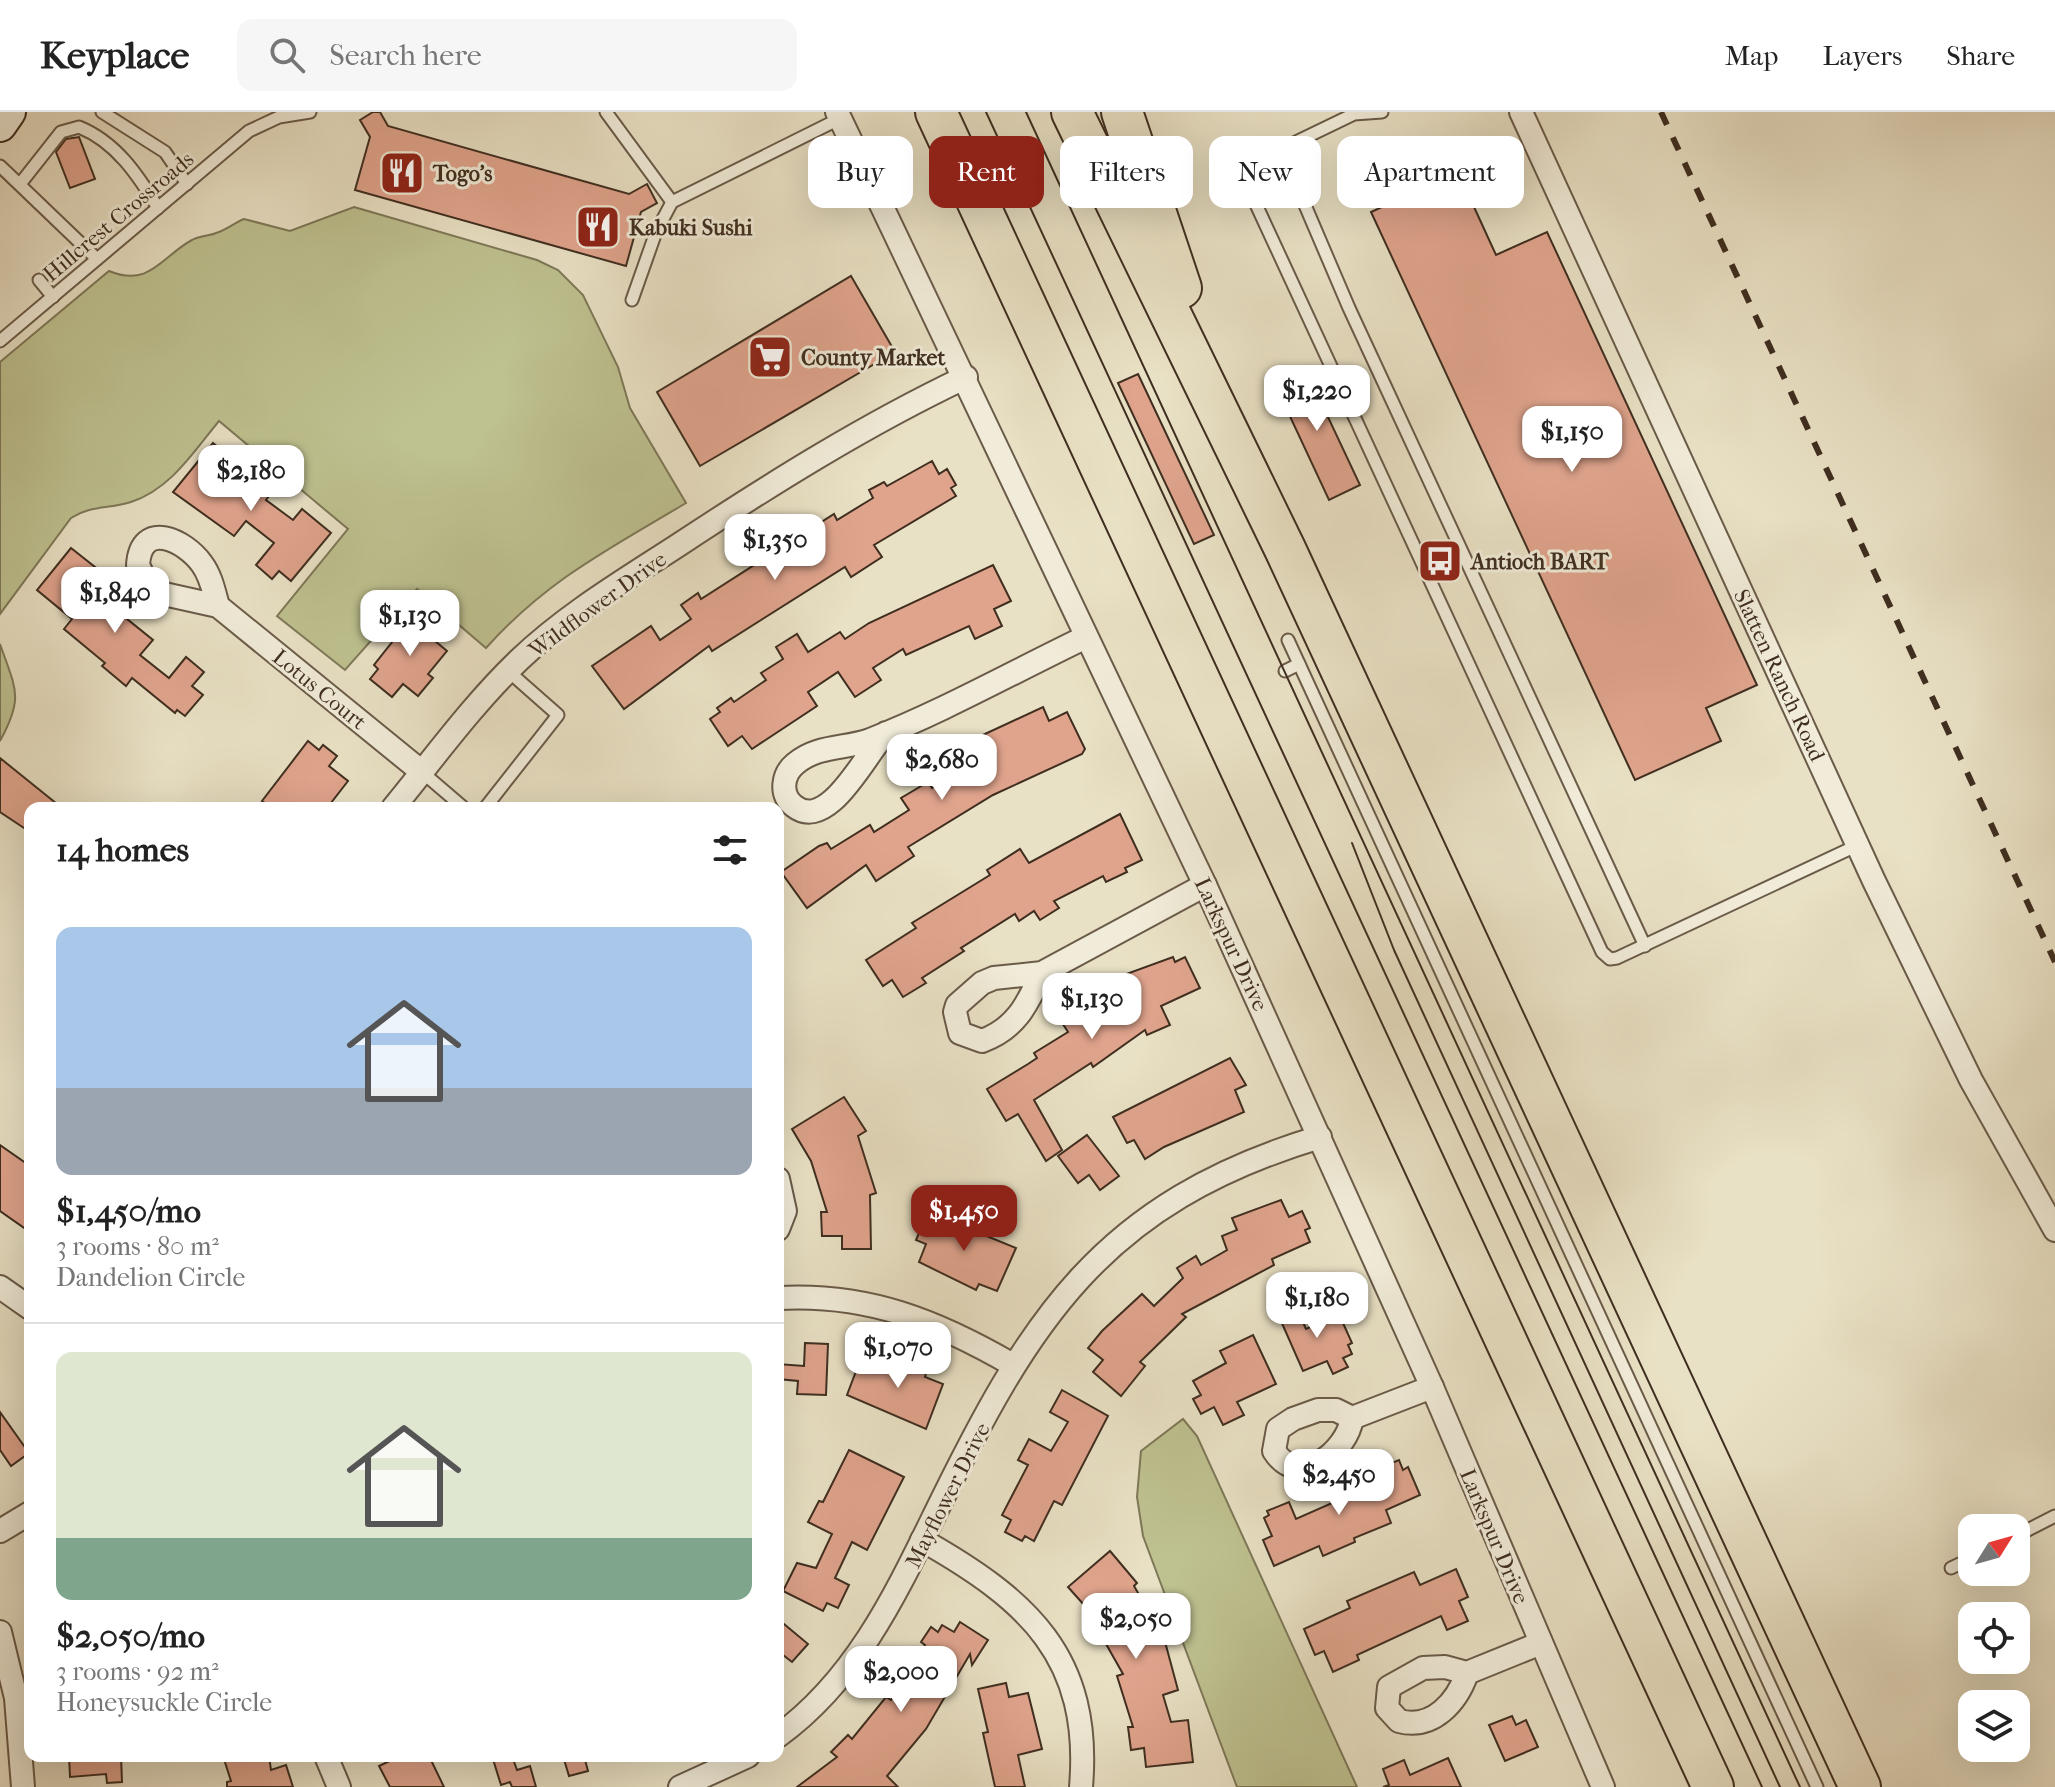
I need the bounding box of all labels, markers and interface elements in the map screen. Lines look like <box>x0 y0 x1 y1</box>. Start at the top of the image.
search box <box>237 19 797 91</box>
text: Keyplace <box>40 33 189 78</box>
icon: search <box>265 33 309 77</box>
text: Search here <box>329 38 482 73</box>
text: Map <box>1725 39 1778 72</box>
text: Layers <box>1822 39 1902 72</box>
text: Share <box>1946 39 2015 72</box>
chip: Buy <box>808 136 913 208</box>
chip: Rent <box>929 136 1044 208</box>
chip: Filters <box>1060 136 1193 208</box>
chip: New <box>1209 136 1321 208</box>
chip: Apartment <box>1337 136 1524 208</box>
street label: Hillcrest Crossroads <box>38 146 199 287</box>
restaurant icon: Togo's <box>378 149 426 197</box>
place label: Togo's <box>432 161 492 187</box>
restaurant icon: Kabuki Sushi <box>574 203 622 251</box>
place label: Kabuki Sushi <box>629 215 753 241</box>
supermarket icon: County Market <box>746 333 794 381</box>
place label: County Market <box>801 345 946 371</box>
pin: $1,220 <box>1252 365 1382 433</box>
text: $1,220 <box>1282 375 1352 406</box>
pin: $1,150 <box>1507 406 1637 474</box>
text: $1,150 <box>1540 416 1604 447</box>
pin: $2,180 <box>186 445 316 513</box>
text: $2,180 <box>216 455 286 486</box>
pin: $1,350 <box>710 514 840 582</box>
text: $1,350 <box>743 524 808 555</box>
bus stop icon: Antioch BART <box>1416 537 1464 585</box>
street label: Wildflower Drive <box>523 546 672 664</box>
place label: Antioch BART <box>1469 549 1610 575</box>
pin: $1,840 <box>50 567 180 635</box>
text: $1,840 <box>79 577 151 608</box>
street label: Slatten Ranch Road <box>1728 585 1831 766</box>
pin: $1,130 <box>345 590 475 658</box>
text: $1,130 <box>378 600 442 631</box>
street label: Lotus Court <box>267 644 372 736</box>
pin: $2,680 <box>877 734 1007 802</box>
text: $2,680 <box>905 744 979 775</box>
icon: filters <box>708 828 752 872</box>
text: 14 homes <box>56 830 189 870</box>
street label: Larkspur Drive <box>1189 874 1273 1015</box>
pin: $1,130 <box>1027 973 1157 1041</box>
icon: home <box>332 979 476 1123</box>
text: $1,130 <box>1060 983 1124 1014</box>
pin: $1,450 <box>899 1185 1029 1253</box>
text: $1,450/mo <box>56 1191 201 1231</box>
text: $1,450 <box>929 1195 999 1226</box>
text: 3 rooms · 80 m² <box>56 1231 219 1262</box>
text: Dandelion Circle <box>56 1262 245 1293</box>
pin: $1,180 <box>1252 1272 1382 1340</box>
text: $1,180 <box>1284 1282 1350 1313</box>
pin: $1,070 <box>833 1322 963 1390</box>
text: $1,070 <box>863 1332 933 1363</box>
icon: home <box>332 1404 476 1548</box>
street label: Mayflower Drive <box>900 1418 996 1572</box>
pin: $2,450 <box>1274 1449 1404 1517</box>
text: $2,450 <box>1302 1459 1376 1490</box>
street label: Larkspur Drive <box>1454 1465 1534 1608</box>
north arrow <box>1958 1514 2030 1586</box>
map controls <box>1958 1514 2030 1762</box>
pin: $2,050 <box>1071 1593 1201 1661</box>
button: locate <box>1958 1602 2030 1674</box>
text: $2,050 <box>1100 1603 1172 1634</box>
text: $2,050/mo <box>56 1616 205 1656</box>
pin: $2,000 <box>836 1646 966 1714</box>
text: 3 rooms · 92 m² <box>56 1656 219 1687</box>
text: $2,000 <box>863 1656 939 1687</box>
text: Honeysuckle Circle <box>56 1687 272 1718</box>
button: layers <box>1958 1690 2030 1762</box>

